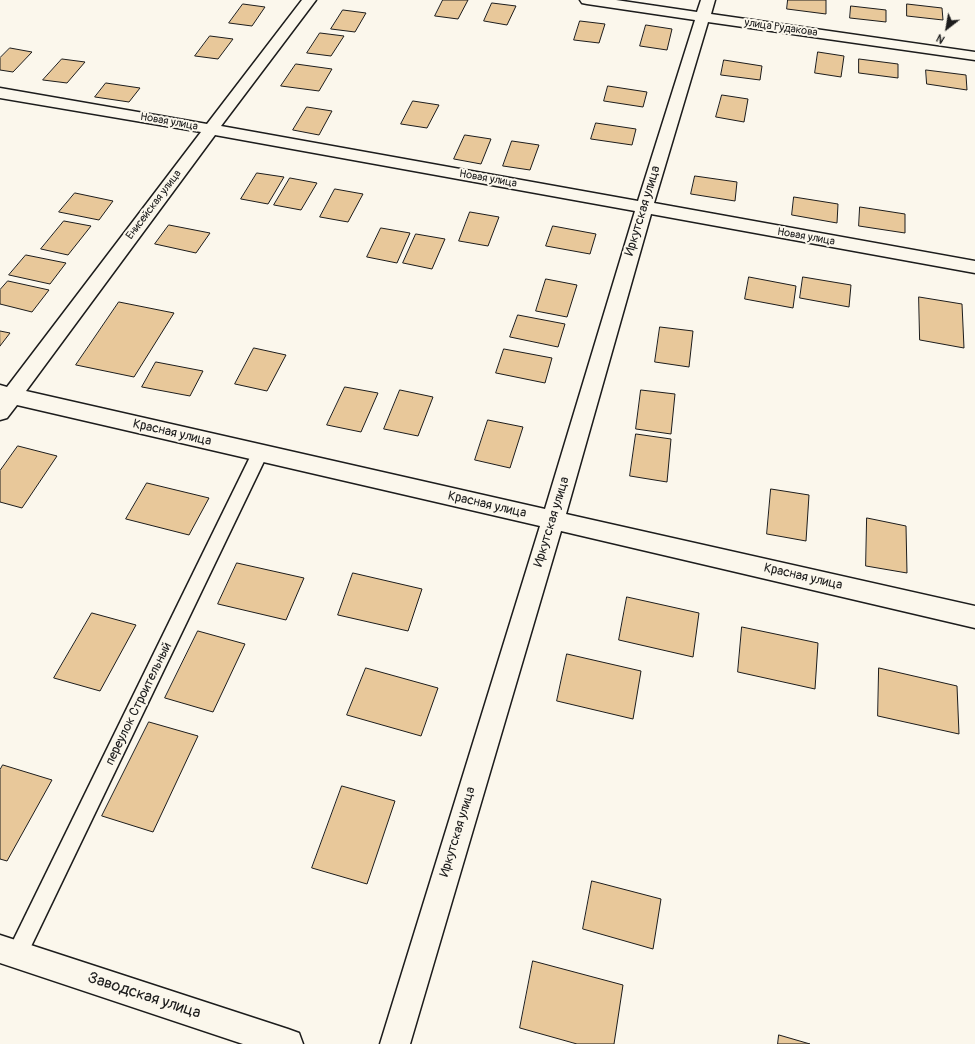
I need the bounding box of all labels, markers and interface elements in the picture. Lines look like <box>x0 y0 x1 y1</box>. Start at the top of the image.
north arrow <box>927 8 967 48</box>
street label: улица Рудакова <box>744 16 818 40</box>
text: N <box>934 31 947 46</box>
street label: Новая улица <box>139 110 199 134</box>
street label: Иркутская улица <box>622 164 664 258</box>
street label: Новая улица <box>458 167 518 191</box>
street label: Енисейская улица <box>124 168 184 242</box>
street label: Новая улица <box>776 225 836 249</box>
street label: Красная улица <box>131 416 213 450</box>
street label: Иркутская улица <box>531 475 573 569</box>
street label: Красная улица <box>446 488 528 522</box>
street label: Красная улица <box>762 560 844 594</box>
street label: переулок Строительный <box>102 640 176 768</box>
street label: Иркутская улица <box>437 785 479 879</box>
street label: Заводская улица <box>85 969 203 1023</box>

